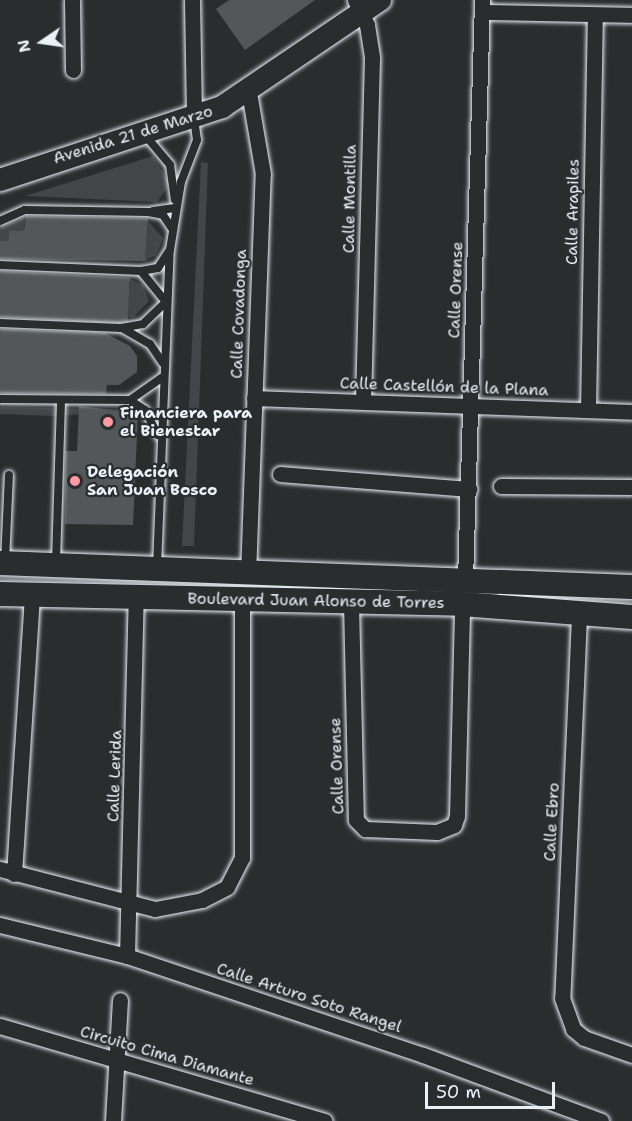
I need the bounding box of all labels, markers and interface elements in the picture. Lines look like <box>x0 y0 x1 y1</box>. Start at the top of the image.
north arrow <box>12 12 72 72</box>
text: N <box>12 38 36 55</box>
street label: Avenida 21 de Marzo <box>51 102 215 168</box>
street label: Calle Montilla <box>339 145 361 253</box>
street label: Calle Arapiles <box>562 159 584 265</box>
street label: Calle Orense <box>445 241 467 339</box>
street label: Calle Covadonga <box>227 249 251 379</box>
street label: Calle Castellón de la Plana <box>339 374 549 400</box>
place label: Financiera para el Bienestar <box>120 403 252 441</box>
marker: Financiera para el Bienestar <box>101 415 115 429</box>
place label: Delegación San Juan Bosco <box>87 462 217 500</box>
marker: Delegación San Juan Bosco <box>68 474 82 488</box>
street label: Boulevard Juan Alonso de Torres <box>187 589 445 613</box>
street label: Calle Orense <box>326 717 348 815</box>
street label: Calle Lerida <box>104 730 126 822</box>
street label: Calle Ebro <box>540 782 564 862</box>
street label: Calle Arturo Soto Rangel <box>214 959 404 1037</box>
street label: Circuito Cima Diamante <box>78 1022 256 1090</box>
scale bar <box>428 1070 558 1108</box>
text: 50 m <box>436 1080 481 1104</box>

